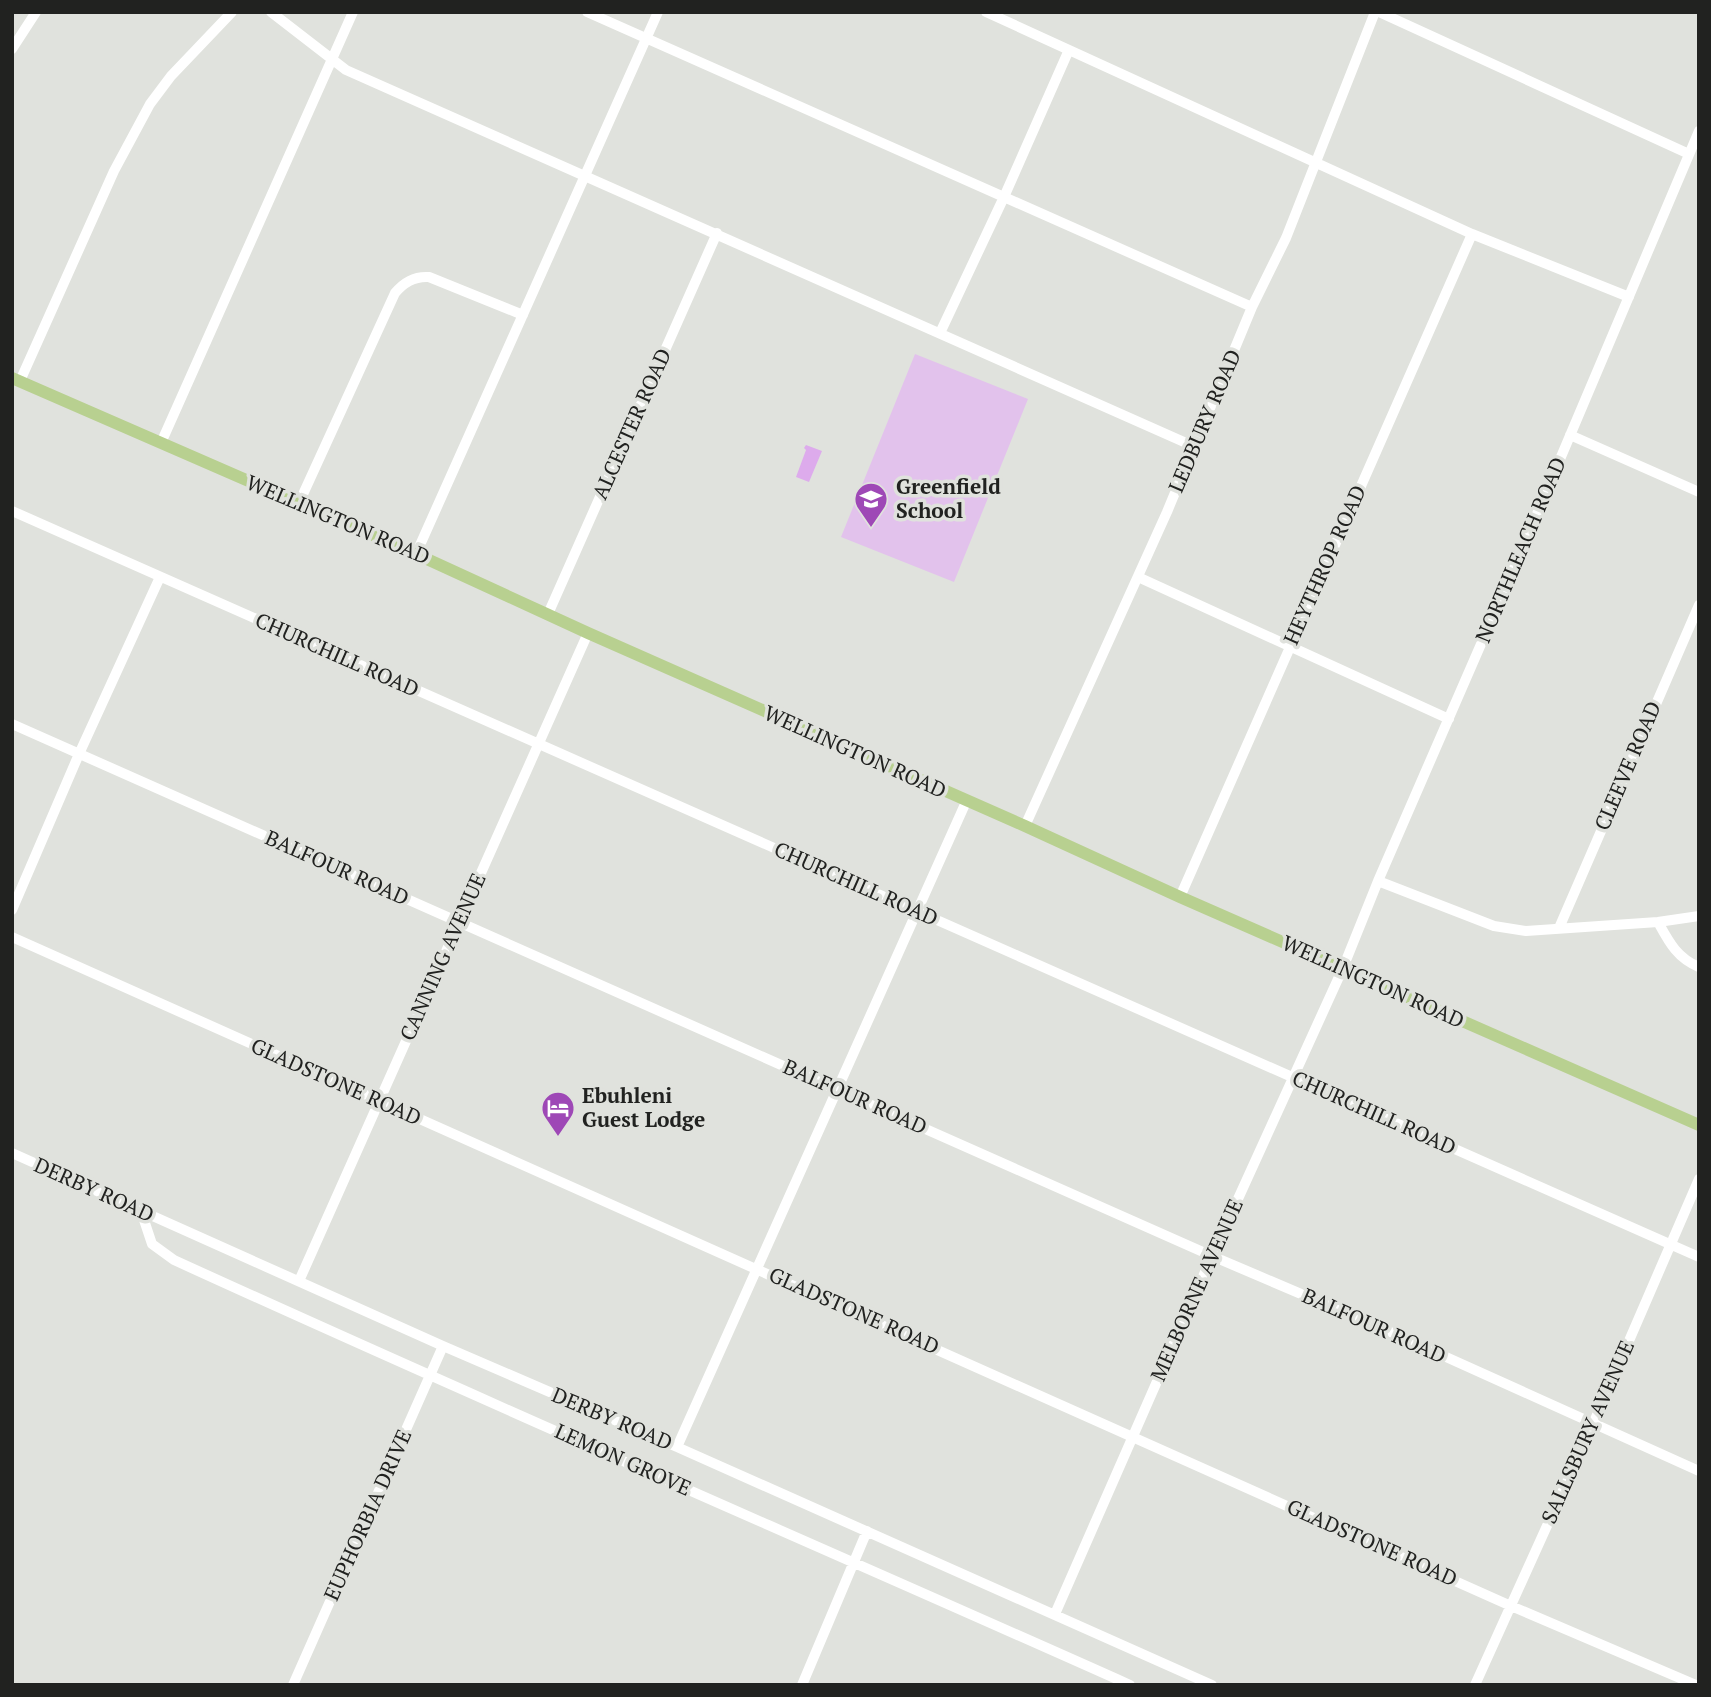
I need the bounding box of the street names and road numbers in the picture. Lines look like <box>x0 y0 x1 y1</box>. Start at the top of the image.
street label: ALCESTER ROAD <box>585 344 677 503</box>
street label: LEDBURY ROAD <box>1161 345 1247 496</box>
street label: NORTHLEACH ROAD <box>1468 453 1572 647</box>
street label: WELLINGTON ROAD <box>242 468 435 570</box>
street label: HEYTHROP ROAD <box>1276 481 1372 649</box>
street label: CHURCHILL ROAD <box>251 605 424 703</box>
street label: CLEEVE ROAD <box>1587 697 1667 834</box>
street label: WELLINGTON ROAD <box>760 698 951 804</box>
street label: BALFOUR ROAD <box>261 823 414 911</box>
street label: CHURCHILL ROAD <box>770 834 943 932</box>
street label: CANNING AVENUE <box>393 868 492 1045</box>
street label: WELLINGTON ROAD <box>1278 928 1469 1034</box>
street label: GLADSTONE ROAD <box>247 1031 426 1131</box>
street label: BALFOUR ROAD <box>779 1052 932 1140</box>
street label: CHURCHILL ROAD <box>1288 1063 1461 1161</box>
street label: DERBY ROAD <box>30 1150 159 1228</box>
street label: MELBORNE AVENUE <box>1143 1194 1249 1385</box>
street label: GLADSTONE ROAD <box>765 1260 944 1360</box>
street label: BALFOUR ROAD <box>1298 1281 1451 1369</box>
street label: SALLSBURY AVENUE <box>1534 1336 1640 1528</box>
street label: DERBY ROAD <box>548 1380 677 1456</box>
street label: LEMON GROVE <box>551 1417 696 1502</box>
street label: EUPHORBIA DRIVE <box>317 1425 417 1605</box>
street label: GLADSTONE ROAD <box>1283 1492 1462 1592</box>

